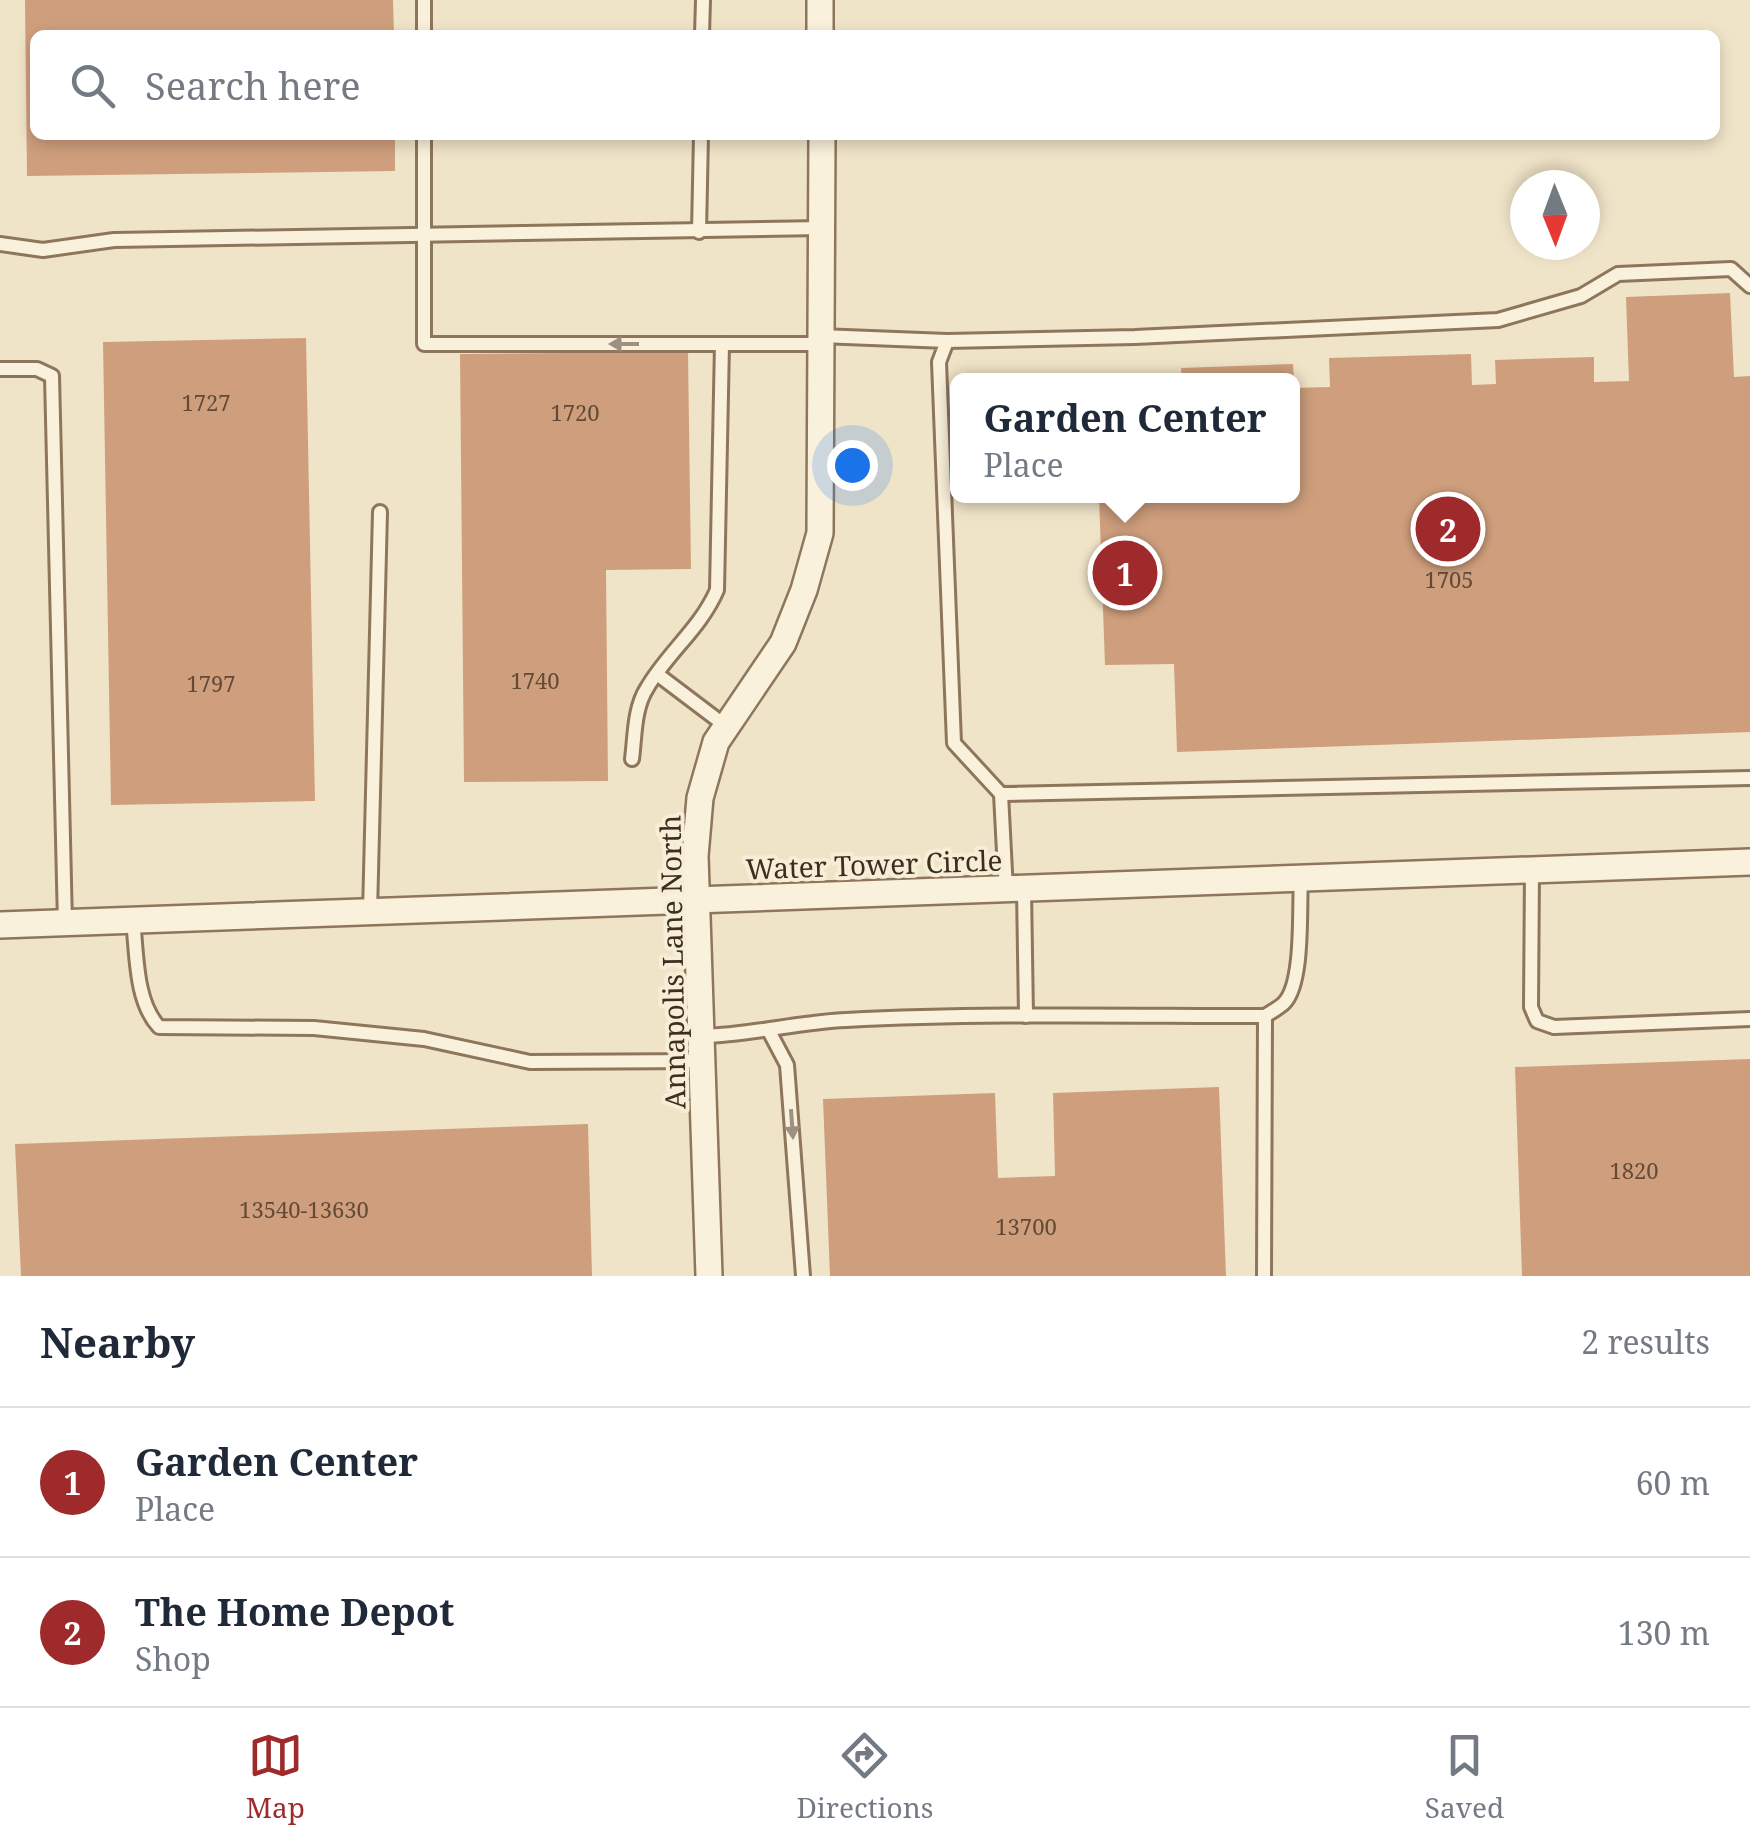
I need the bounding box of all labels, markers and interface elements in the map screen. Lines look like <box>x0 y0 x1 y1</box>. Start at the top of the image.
search box <box>30 30 1720 140</box>
icon: search <box>65 58 120 113</box>
text: Search here <box>145 59 361 111</box>
north arrow <box>1510 170 1600 260</box>
one-way arrow <box>608 336 640 352</box>
popup <box>950 373 1300 503</box>
house number: 1727 <box>181 387 231 417</box>
text: Garden Center <box>983 391 1267 443</box>
house number: 1720 <box>550 397 600 427</box>
your location <box>827 440 878 491</box>
text: Place <box>983 443 1064 486</box>
pin: 2 <box>1416 492 1480 566</box>
pin: 1 <box>1092 536 1158 610</box>
house number: 1705 <box>1424 564 1474 594</box>
house number: 1740 <box>510 665 560 695</box>
house number: 1797 <box>186 668 236 698</box>
street label: Annapolis Lane North <box>650 815 694 1110</box>
street label: Water Tower Circle <box>745 841 1003 887</box>
one-way arrow <box>784 1108 800 1140</box>
house number: 1820 <box>1609 1155 1659 1185</box>
house number: 13540-13630 <box>239 1194 369 1224</box>
house number: 13700 <box>995 1211 1057 1241</box>
text: Nearby <box>40 1313 195 1370</box>
text: 2 results <box>1581 1320 1710 1363</box>
text: Garden Center <box>135 1435 418 1487</box>
text: 1 <box>63 1461 82 1504</box>
text: 60 m <box>1636 1461 1710 1504</box>
text: Place <box>135 1487 215 1530</box>
text: The Home Depot <box>135 1585 454 1637</box>
text: 2 <box>63 1611 82 1654</box>
text: 130 m <box>1618 1611 1710 1654</box>
text: Shop <box>135 1637 211 1680</box>
tab: Map <box>246 1728 305 1826</box>
tab: Directions <box>796 1728 933 1826</box>
tab: Saved <box>1425 1728 1504 1826</box>

